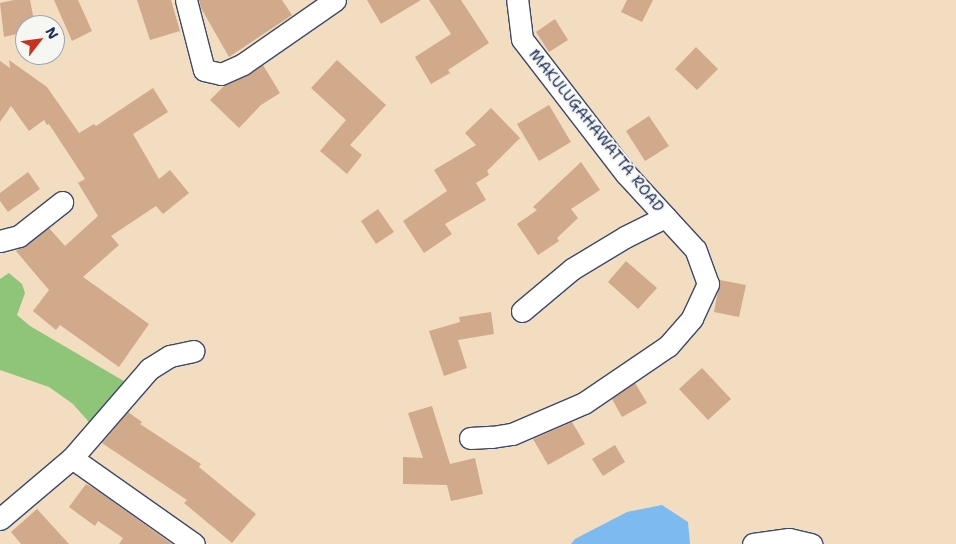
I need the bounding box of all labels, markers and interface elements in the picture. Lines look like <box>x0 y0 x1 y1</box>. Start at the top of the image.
north arrow <box>15 15 65 65</box>
text: N <box>42 24 63 42</box>
street label: MAKULUGAHAWATTA ROAD <box>525 46 667 216</box>

